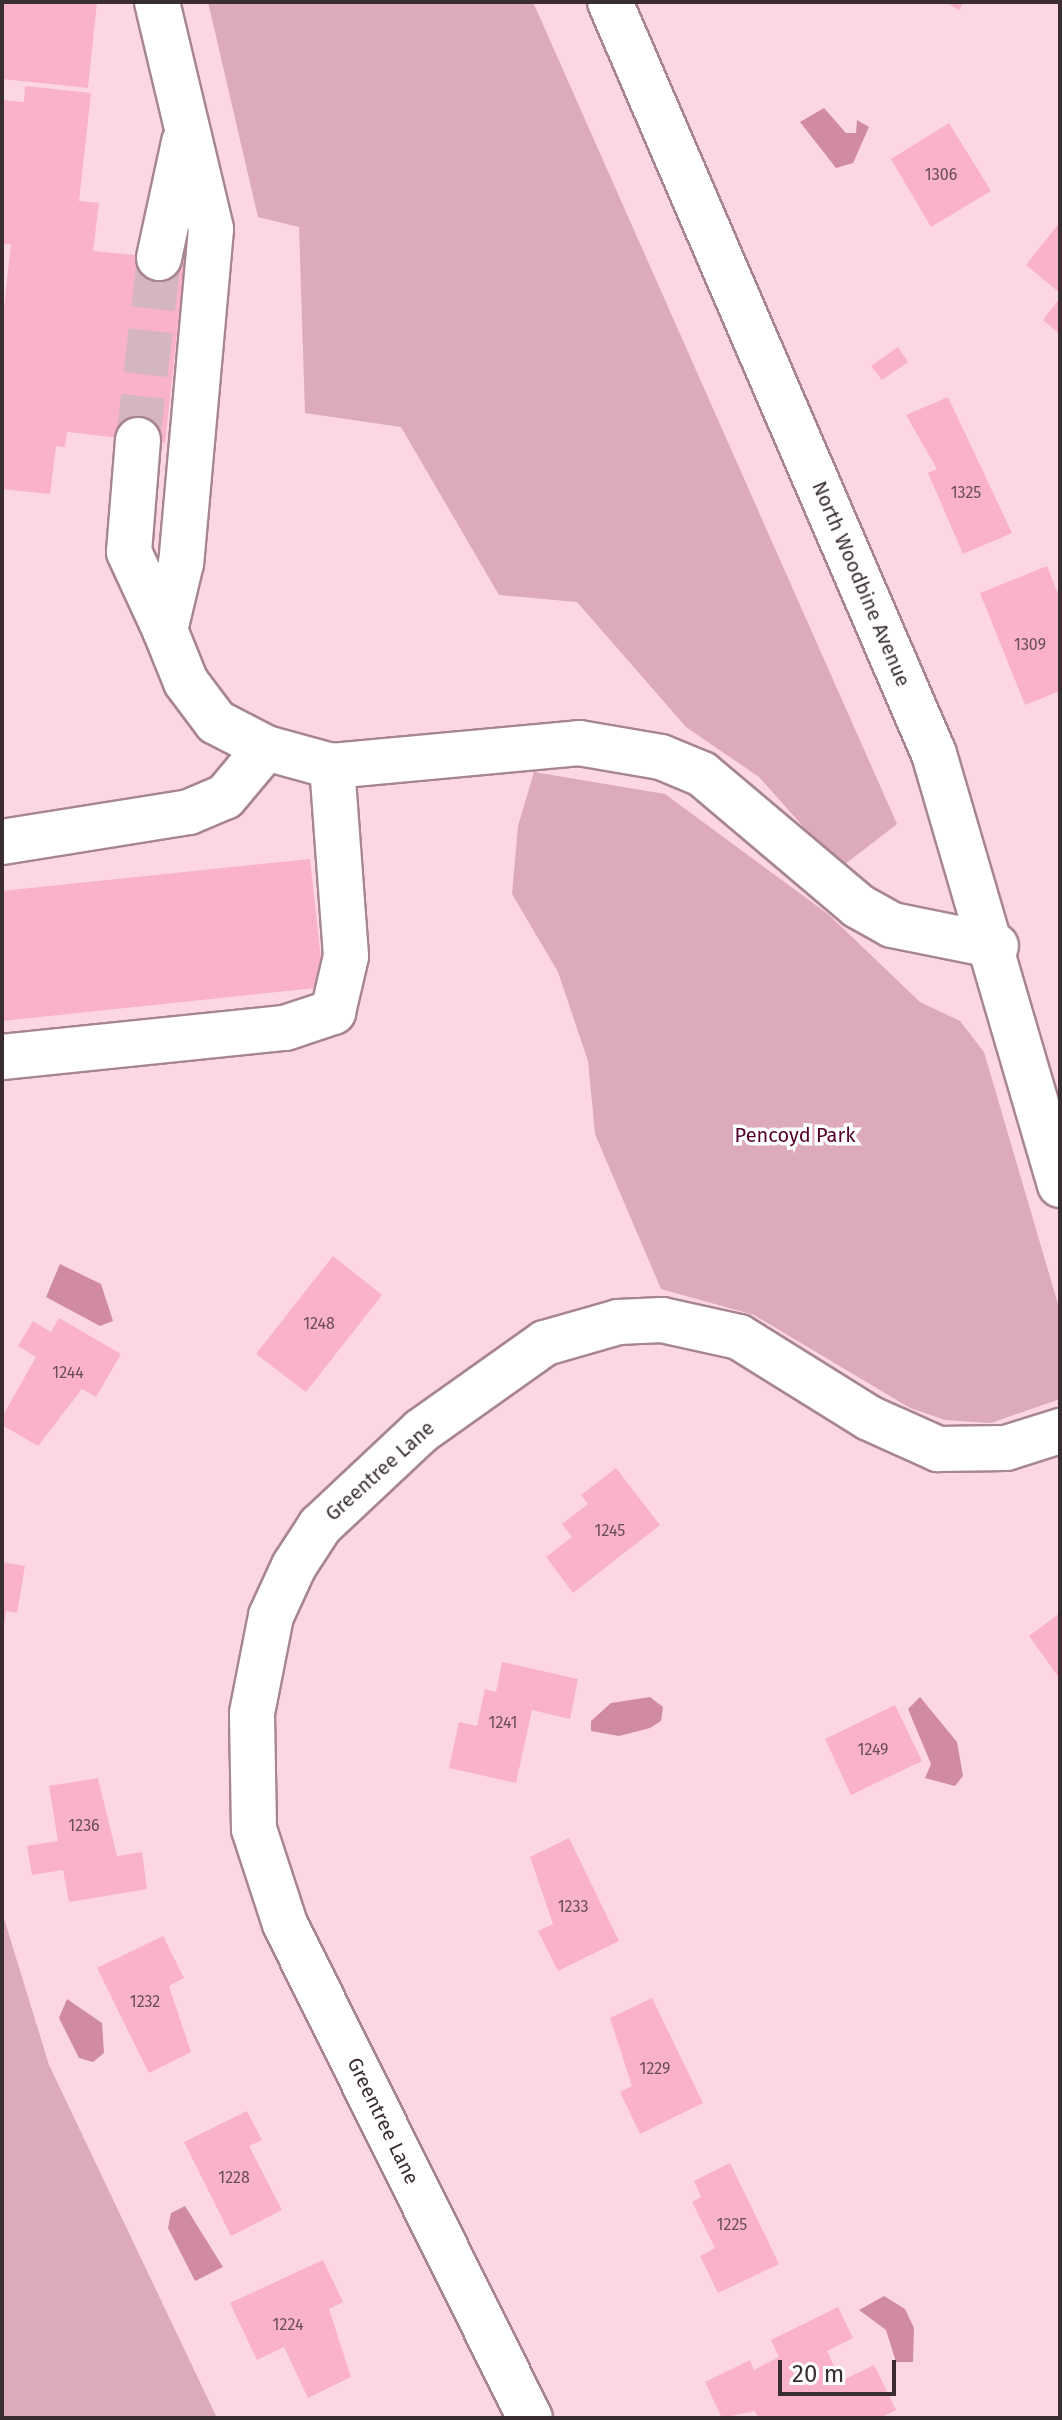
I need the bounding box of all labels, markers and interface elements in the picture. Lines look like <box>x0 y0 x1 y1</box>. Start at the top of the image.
house number: 1306 <box>925 165 957 185</box>
street label: North Woodbine Avenue <box>807 478 915 690</box>
house number: 1325 <box>951 483 981 503</box>
house number: 1309 <box>1014 635 1046 655</box>
park label: Pencoyd Park <box>735 1123 855 1147</box>
house number: 1248 <box>303 1314 335 1334</box>
house number: 1244 <box>52 1363 84 1383</box>
street label: Greentree Lane <box>321 1416 439 1526</box>
house number: 1245 <box>595 1521 625 1541</box>
house number: 1241 <box>489 1713 517 1733</box>
house number: 1249 <box>857 1740 889 1760</box>
house number: 1236 <box>68 1816 100 1836</box>
house number: 1233 <box>558 1897 588 1917</box>
house number: 1232 <box>130 1992 160 2012</box>
street label: Greentree Lane <box>342 2054 424 2188</box>
house number: 1229 <box>639 2059 671 2079</box>
house number: 1228 <box>218 2168 250 2188</box>
house number: 1225 <box>717 2215 747 2235</box>
house number: 1224 <box>273 2315 303 2335</box>
scale bar <box>782 2344 900 2394</box>
text: 20 m <box>792 2360 844 2388</box>

